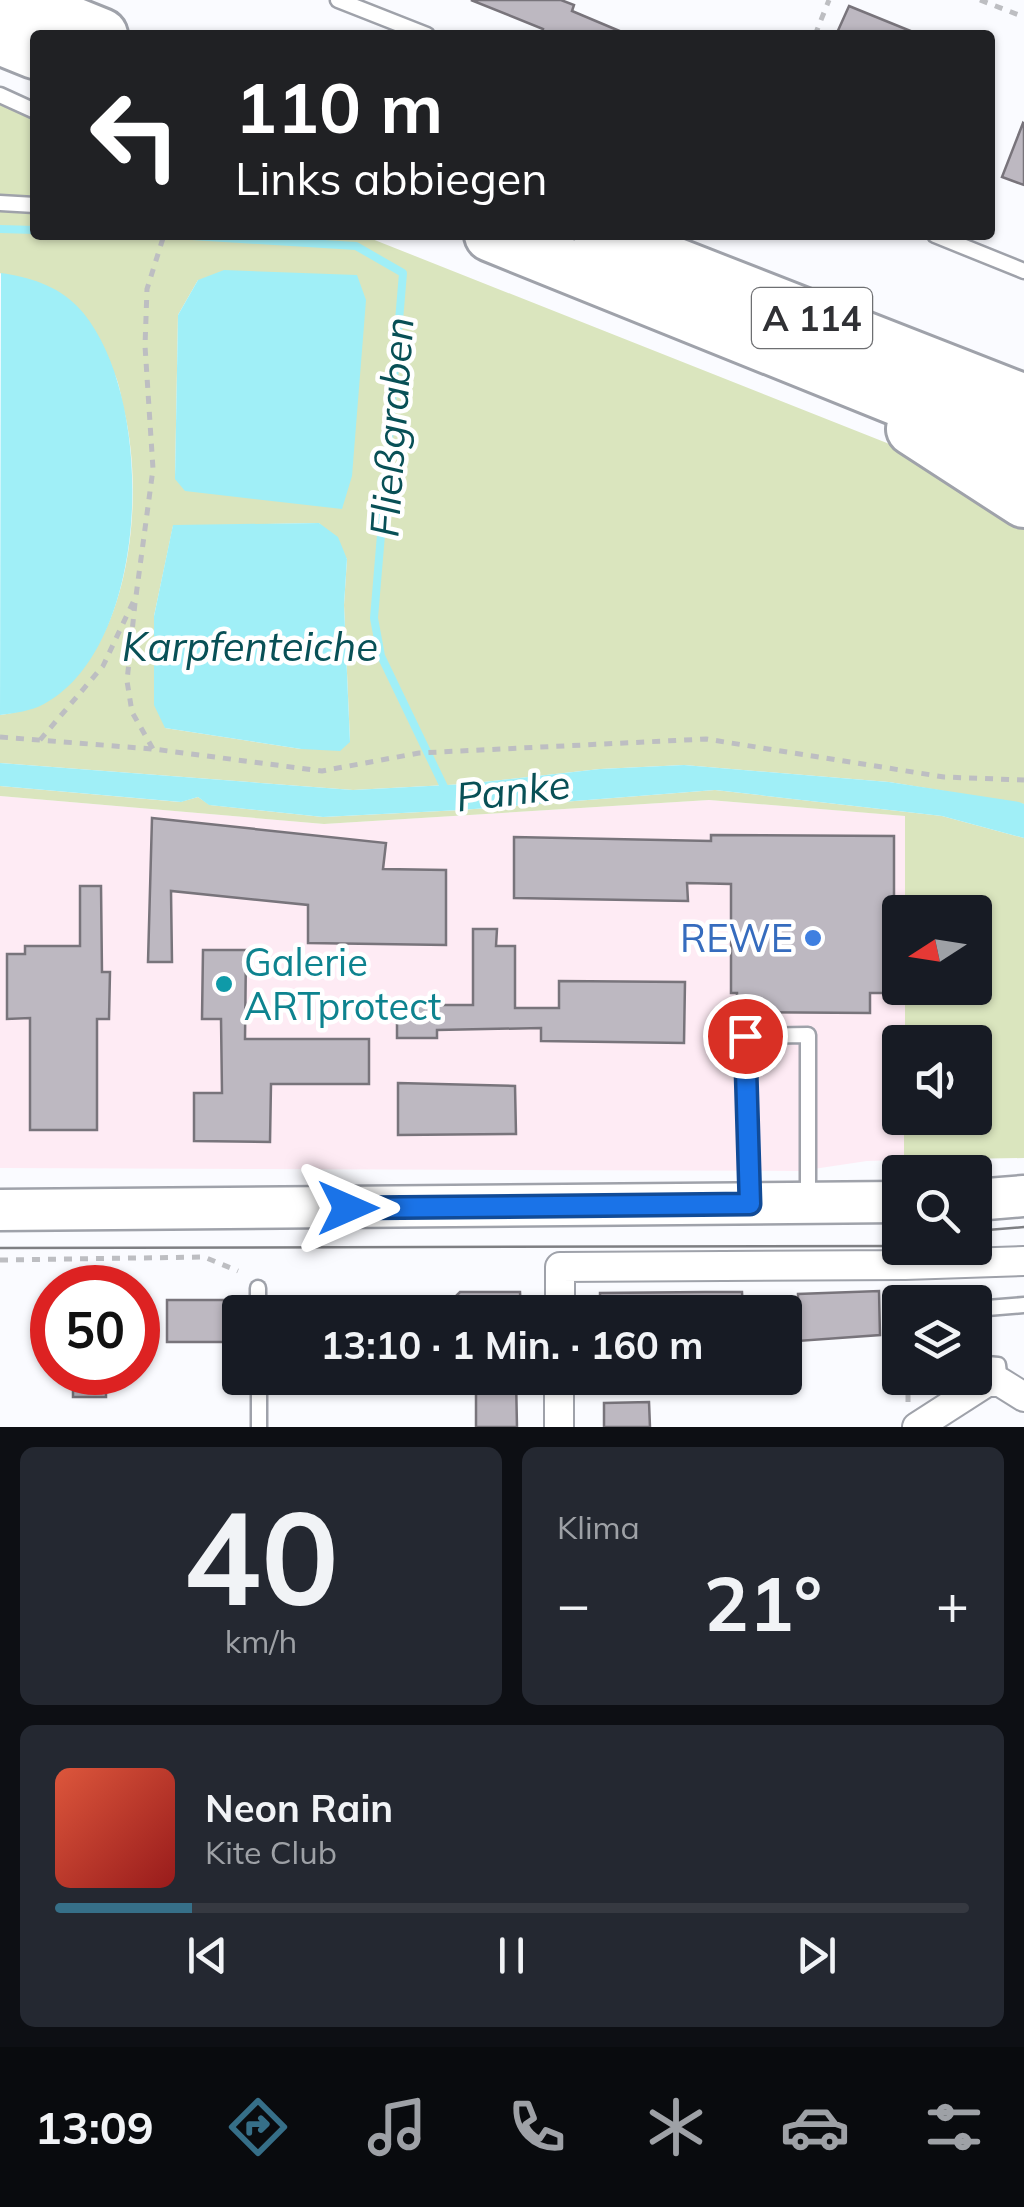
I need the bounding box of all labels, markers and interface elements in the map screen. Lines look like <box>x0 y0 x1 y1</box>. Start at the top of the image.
text: 110 m <box>235 63 443 151</box>
icon: left <box>70 70 200 200</box>
text: Links abbiegen <box>235 150 548 206</box>
road number: A 114 <box>752 288 872 348</box>
water label: Fließgraben <box>358 315 424 539</box>
water label: Karpfenteiche <box>122 621 378 671</box>
water label: Panke <box>453 758 573 822</box>
north arrow <box>882 895 992 1005</box>
map controls <box>882 895 992 1395</box>
place label: REWE <box>680 914 793 962</box>
marker: REWE <box>802 927 824 949</box>
place label: Galerie ARTprotect <box>244 938 441 1030</box>
marker: Galerie ARTprotect <box>213 973 235 995</box>
pin <box>703 994 788 1079</box>
icon: arrive <box>718 1009 773 1064</box>
button: sound <box>882 1025 992 1135</box>
button: search <box>882 1155 992 1265</box>
position arrow <box>296 1156 400 1260</box>
speed limit sign: 50 <box>30 1265 160 1395</box>
button: layers <box>882 1285 992 1395</box>
text: 13:10 · 1 Min. · 160 m <box>321 1321 703 1369</box>
text: 40 <box>183 1474 339 1638</box>
text: Klima <box>557 1507 640 1547</box>
text: 21° <box>704 1556 822 1650</box>
text: − <box>557 1569 590 1638</box>
text: + <box>936 1569 969 1638</box>
text: km/h <box>225 1621 297 1661</box>
text: Neon Rain <box>205 1784 393 1832</box>
text: Kite Club <box>205 1832 337 1872</box>
icon: previous <box>180 1928 235 1983</box>
icon: pause <box>484 1928 539 1983</box>
icon: next <box>789 1928 844 1983</box>
icon: directions <box>223 2092 293 2162</box>
icon: music <box>362 2092 432 2162</box>
icon: phone <box>502 2092 572 2162</box>
icon: climate <box>641 2092 711 2162</box>
icon: car <box>780 2092 850 2162</box>
icon: filters <box>919 2092 989 2162</box>
text: 13:09 <box>35 2099 154 2155</box>

